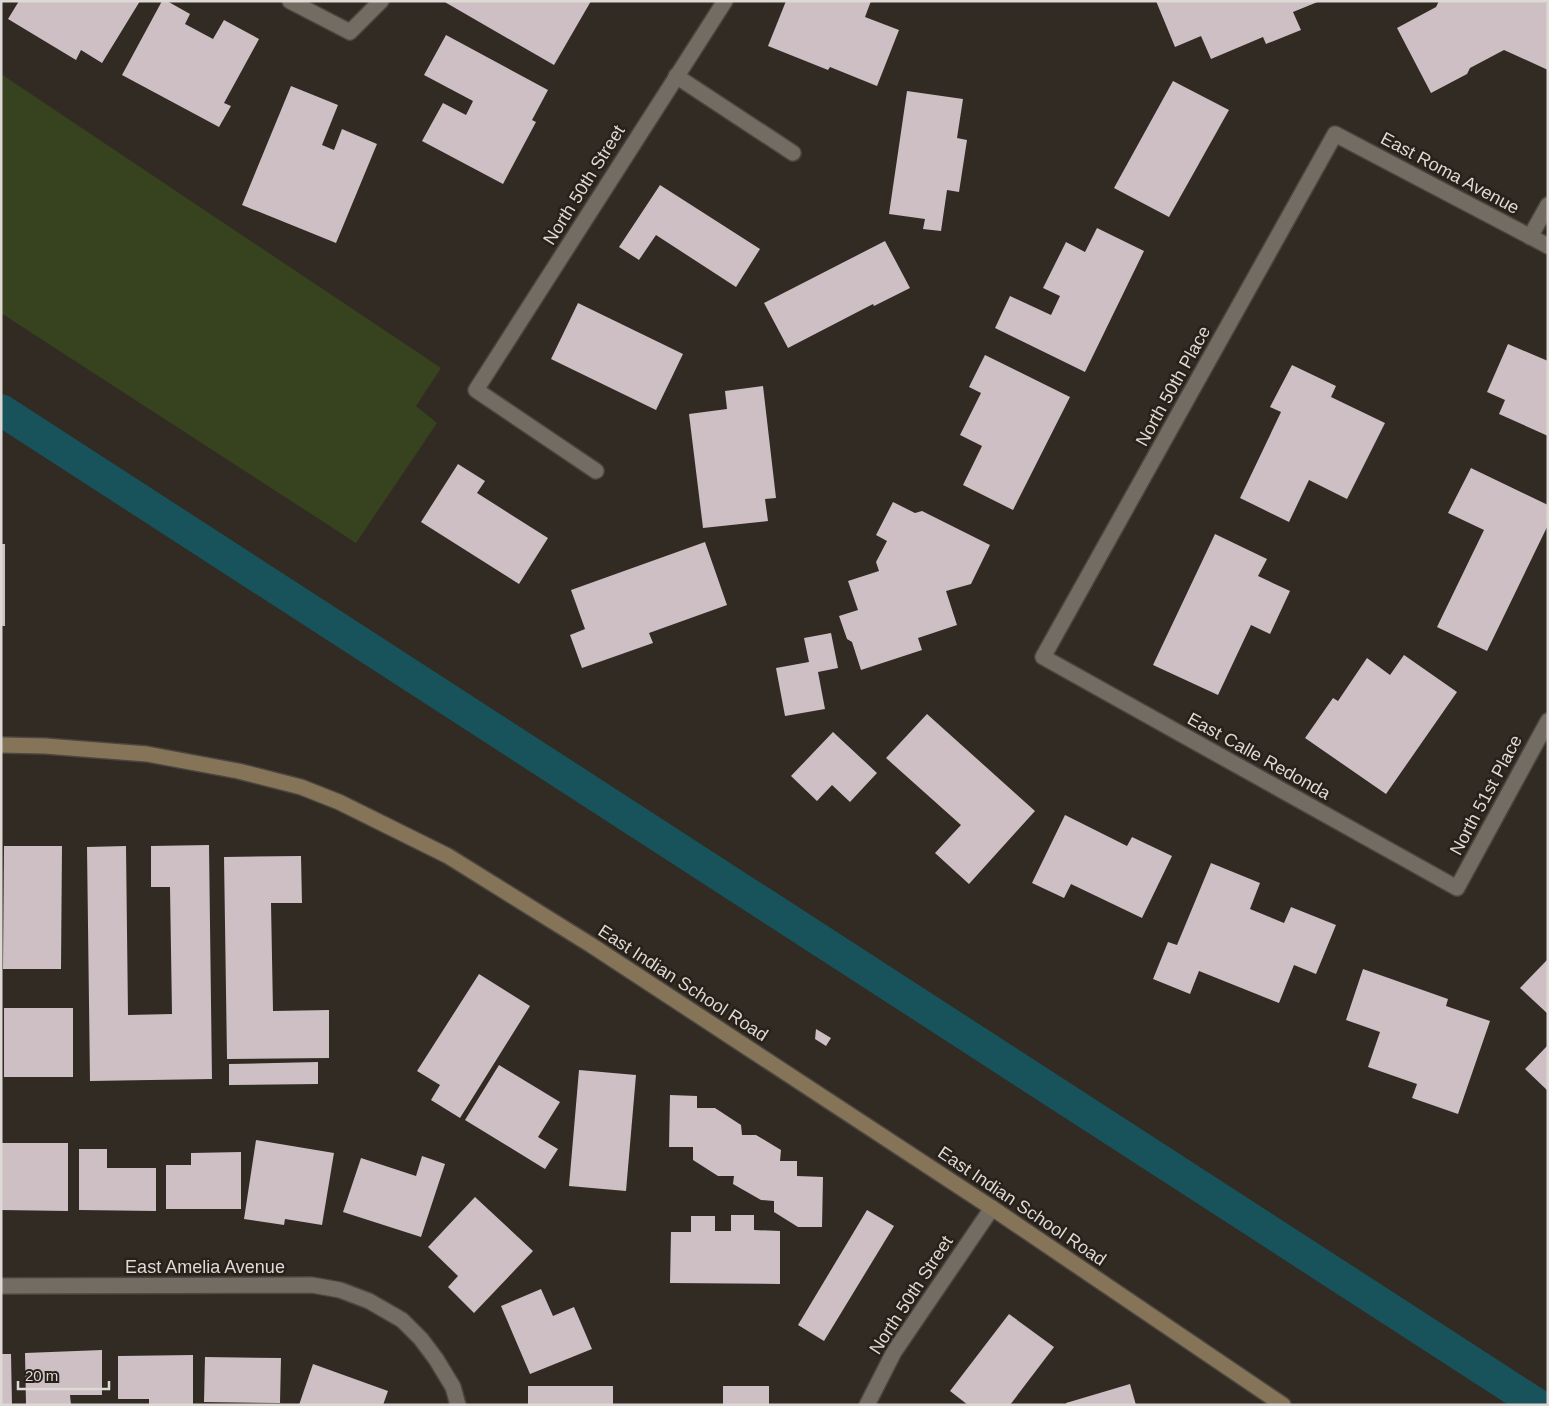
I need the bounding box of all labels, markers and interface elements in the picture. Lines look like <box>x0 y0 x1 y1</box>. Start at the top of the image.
street label: North 50th Street <box>539 122 629 248</box>
street label: East Roma Avenue <box>1377 128 1523 218</box>
street label: North 50th Place <box>1132 323 1214 449</box>
street label: East Calle Redonda <box>1184 708 1335 804</box>
street label: North 51st Place <box>1446 732 1526 858</box>
street label: East Indian School Road <box>594 921 772 1045</box>
street label: East Indian School Road <box>934 1142 1110 1270</box>
street label: North 50th Street <box>865 1232 957 1358</box>
street label: East Amelia Avenue <box>125 1257 285 1277</box>
scale bar <box>18 1358 109 1390</box>
text: 20 m <box>25 1367 58 1384</box>

